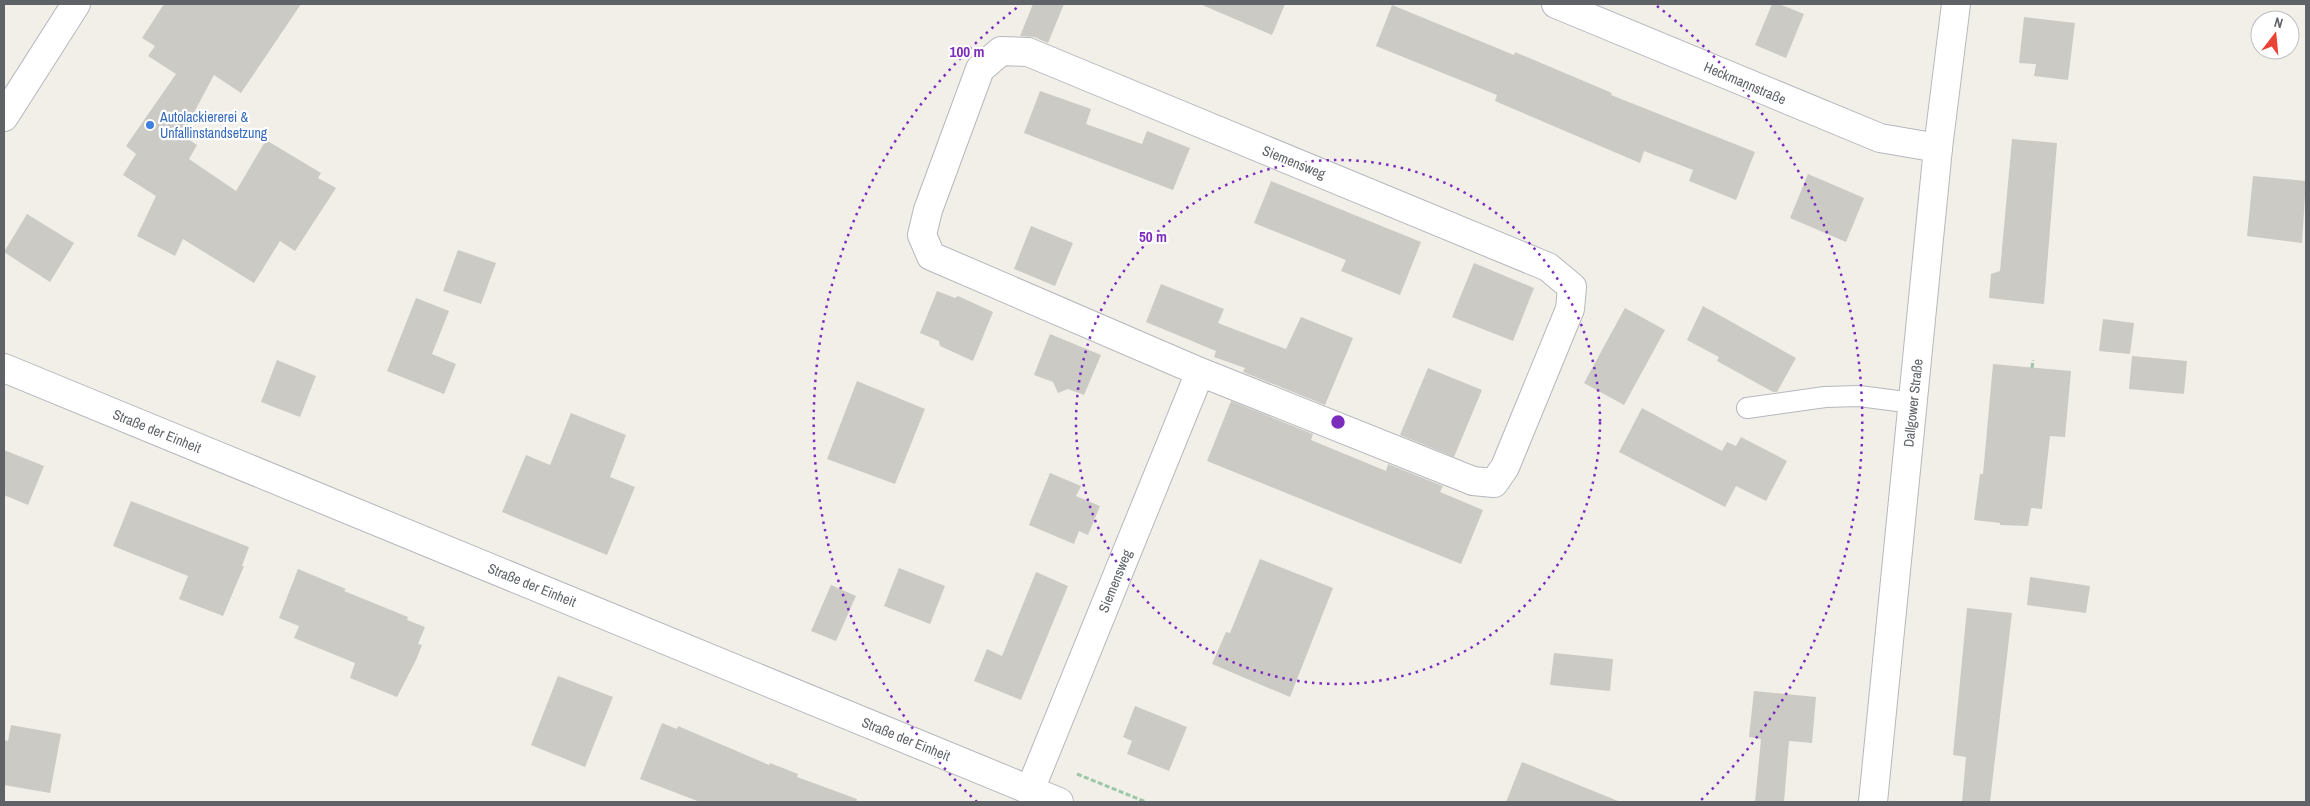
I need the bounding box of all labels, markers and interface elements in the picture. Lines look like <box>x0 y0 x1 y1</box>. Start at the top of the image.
north arrow <box>2250 10 2300 60</box>
text: N <box>2272 13 2285 32</box>
text: 100 m <box>950 41 984 62</box>
street label: Heckmannstraße <box>1701 58 1789 108</box>
place label: Autolackiererei & Unfallinstandsetzung <box>159 108 268 142</box>
marker: Autolackiererei & Unfallinstandsetzung <box>144 119 156 131</box>
street label: Siemensweg <box>1260 141 1329 183</box>
text: 50 m <box>1139 226 1167 247</box>
street label: Dallgower Straße <box>1899 358 1927 448</box>
street label: Straße der Einheit <box>110 405 204 457</box>
centre of rings <box>1329 413 1347 431</box>
street label: Siemensweg <box>1094 546 1136 615</box>
street label: Straße der Einheit <box>485 559 579 611</box>
street label: Straße der Einheit <box>859 713 953 765</box>

